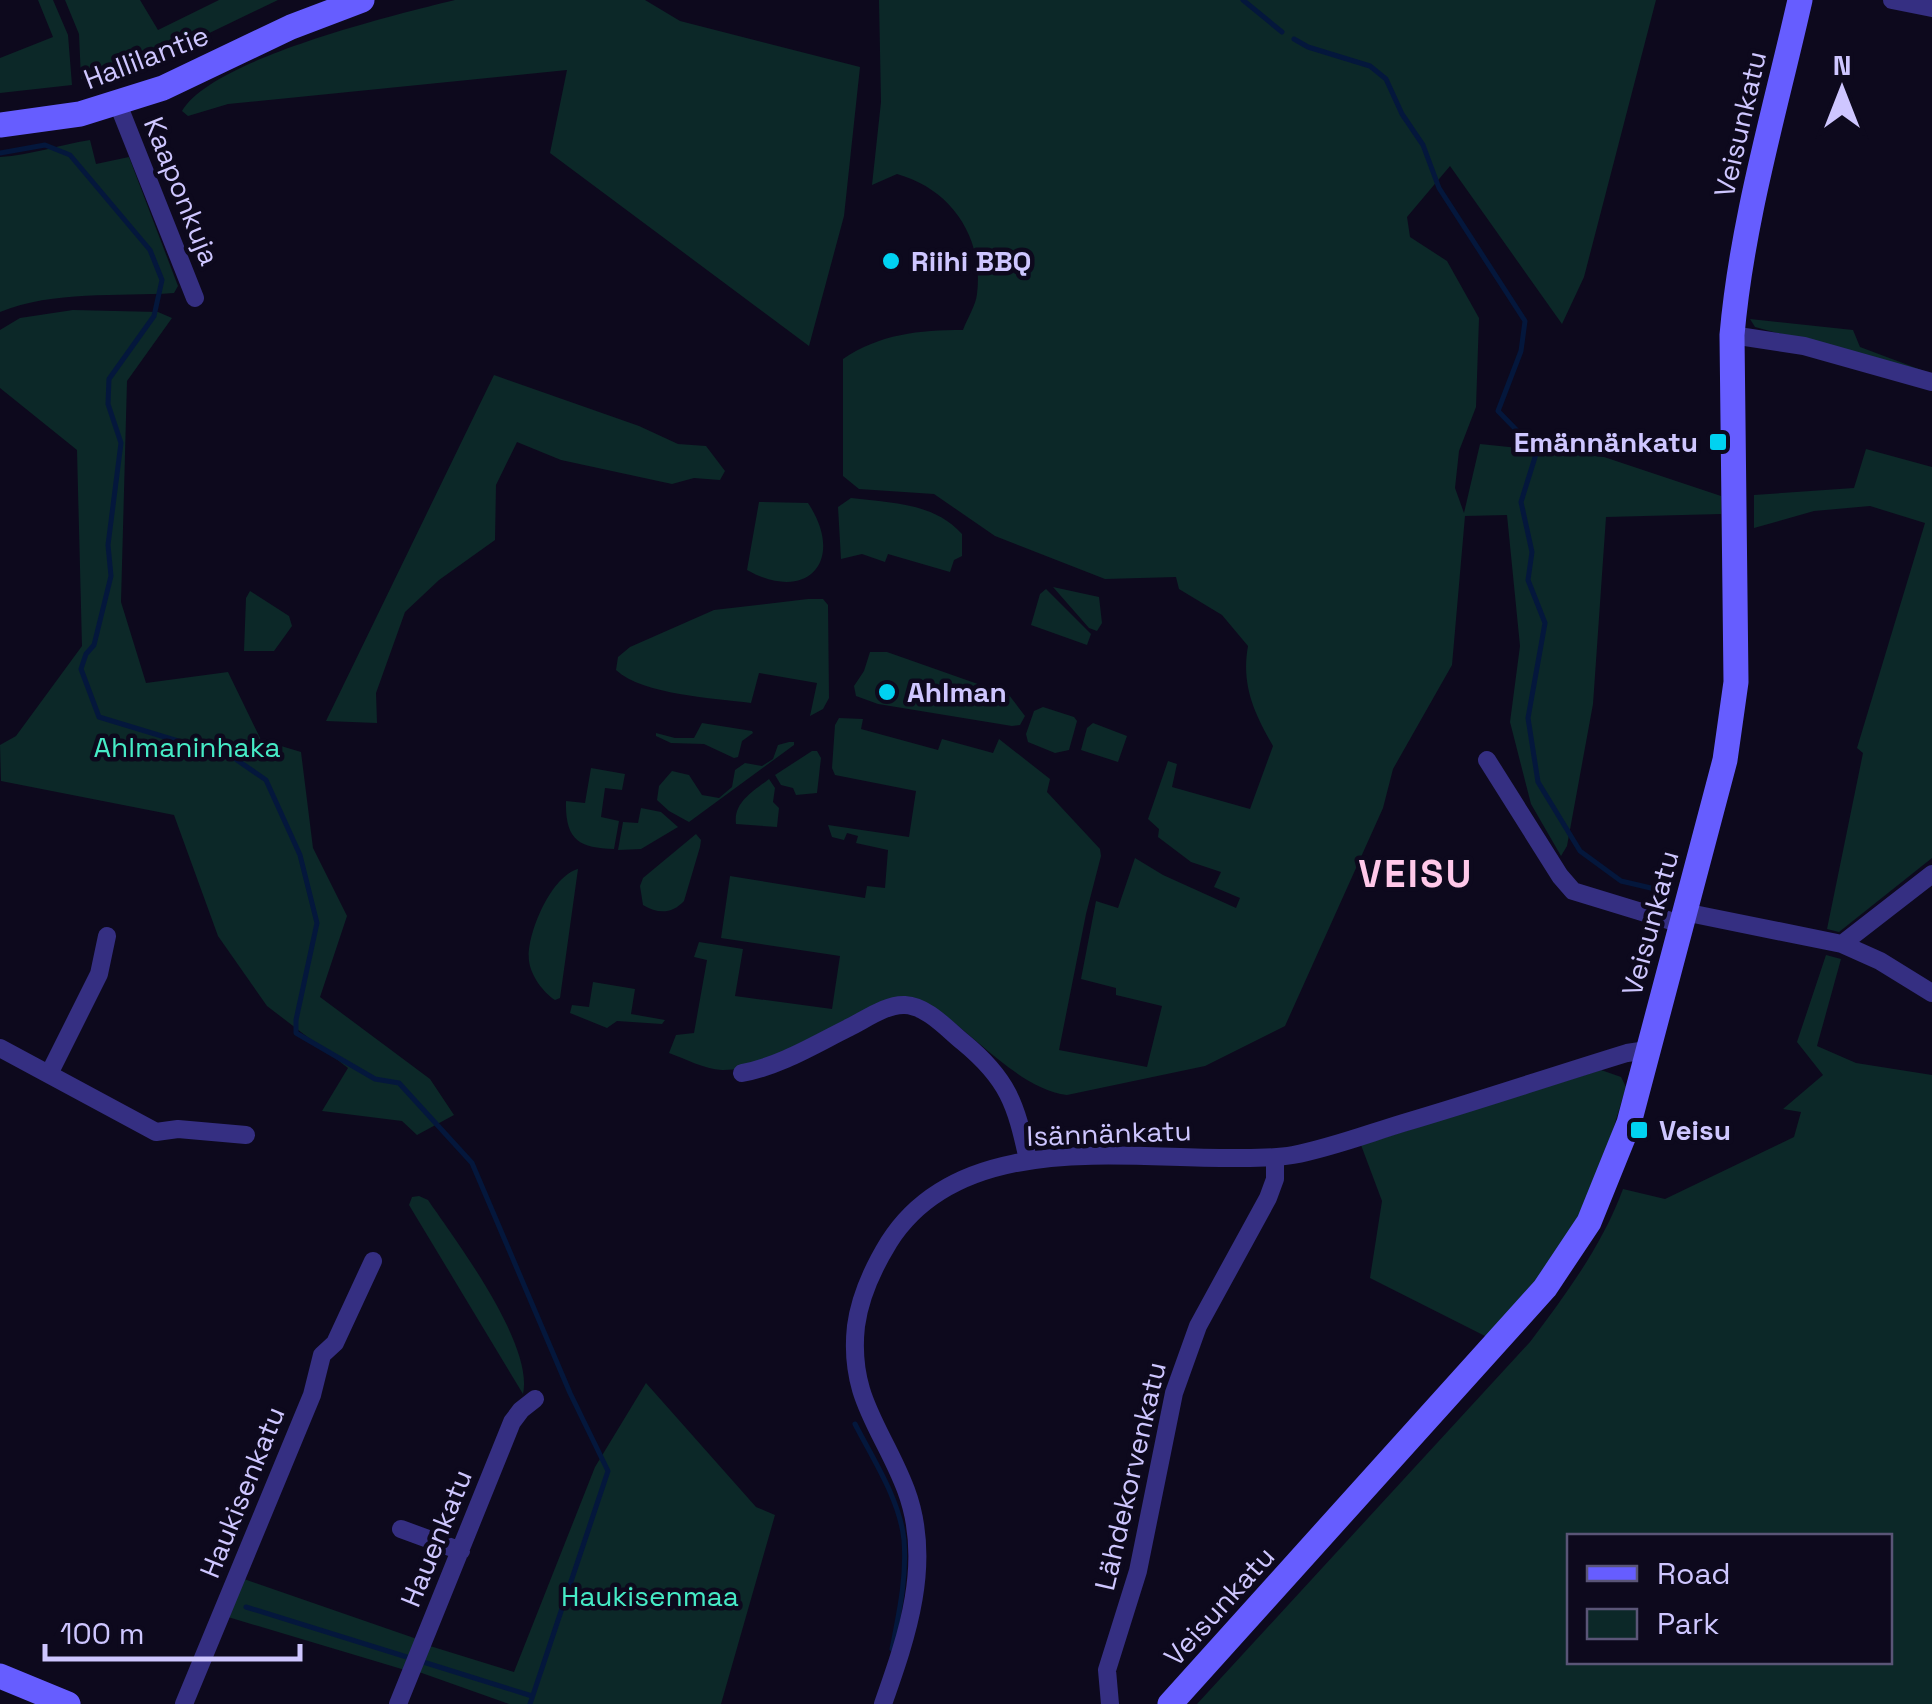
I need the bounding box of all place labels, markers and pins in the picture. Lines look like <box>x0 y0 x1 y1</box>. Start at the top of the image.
place label: Riihi BBQ <box>911 243 1032 279</box>
marker: Riihi BBQ <box>880 250 902 272</box>
place label: Emännänkatu <box>1514 424 1698 460</box>
marker: Emännänkatu <box>1707 431 1729 453</box>
place label: Ahlman <box>907 674 1007 710</box>
marker: Ahlman <box>876 681 898 703</box>
place label: Veisu <box>1659 1112 1731 1148</box>
marker: Veisu <box>1628 1119 1650 1141</box>

